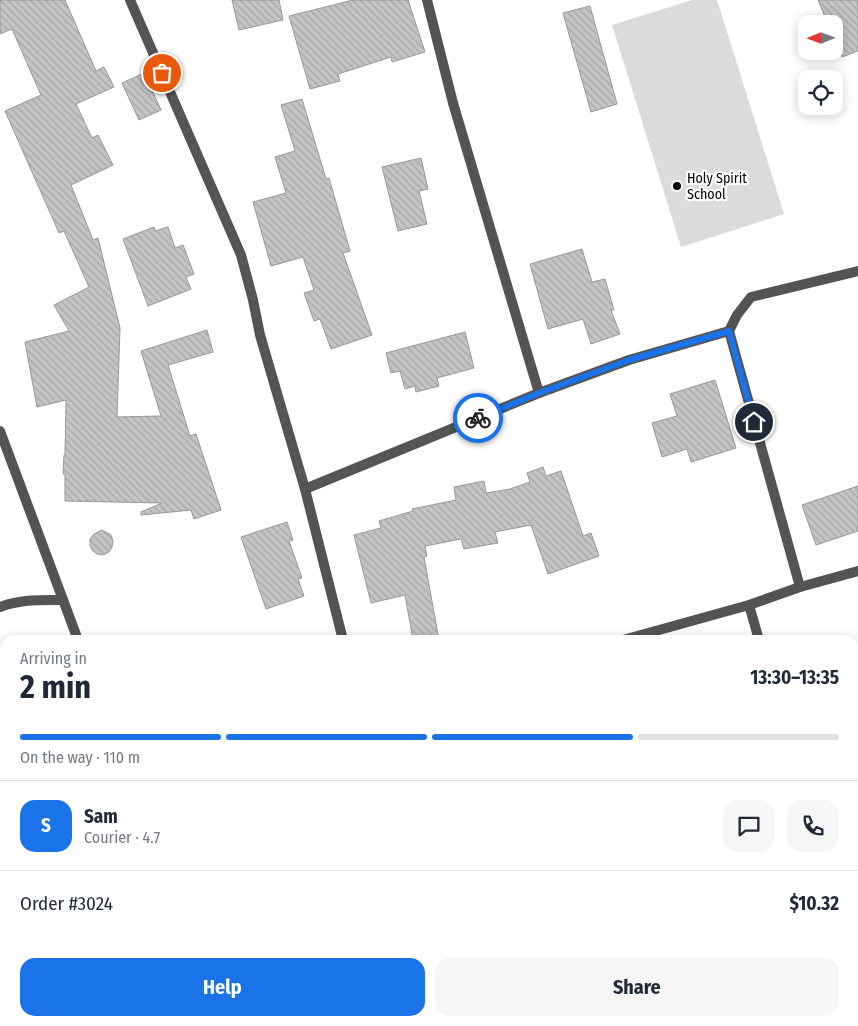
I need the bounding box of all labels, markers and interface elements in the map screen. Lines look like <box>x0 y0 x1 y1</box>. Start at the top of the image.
north arrow <box>798 15 842 60</box>
map controls <box>798 15 843 115</box>
pin <box>141 52 183 94</box>
icon: bag <box>148 59 176 87</box>
button: locate <box>798 70 843 115</box>
place label: Holy Spirit School <box>687 170 747 203</box>
marker: Holy Spirit School <box>671 180 683 192</box>
courier <box>453 393 503 443</box>
pin <box>733 401 775 443</box>
icon: bike <box>464 404 492 432</box>
icon: home <box>740 408 768 436</box>
text: Arriving in <box>20 649 87 668</box>
text: 13:30–13:35 <box>750 666 839 689</box>
text: 2 min <box>20 668 91 706</box>
text: On the way · 110 m <box>20 748 140 767</box>
button: chat <box>723 800 775 852</box>
button: phone <box>787 800 839 852</box>
text: Sam <box>84 805 118 828</box>
text: S <box>41 814 51 837</box>
text: Courier · 4.7 <box>84 828 160 847</box>
text: Order #3024 <box>20 892 113 915</box>
text: $10.32 <box>790 892 839 915</box>
button: Help <box>20 958 425 1016</box>
button: Share <box>435 958 839 1016</box>

